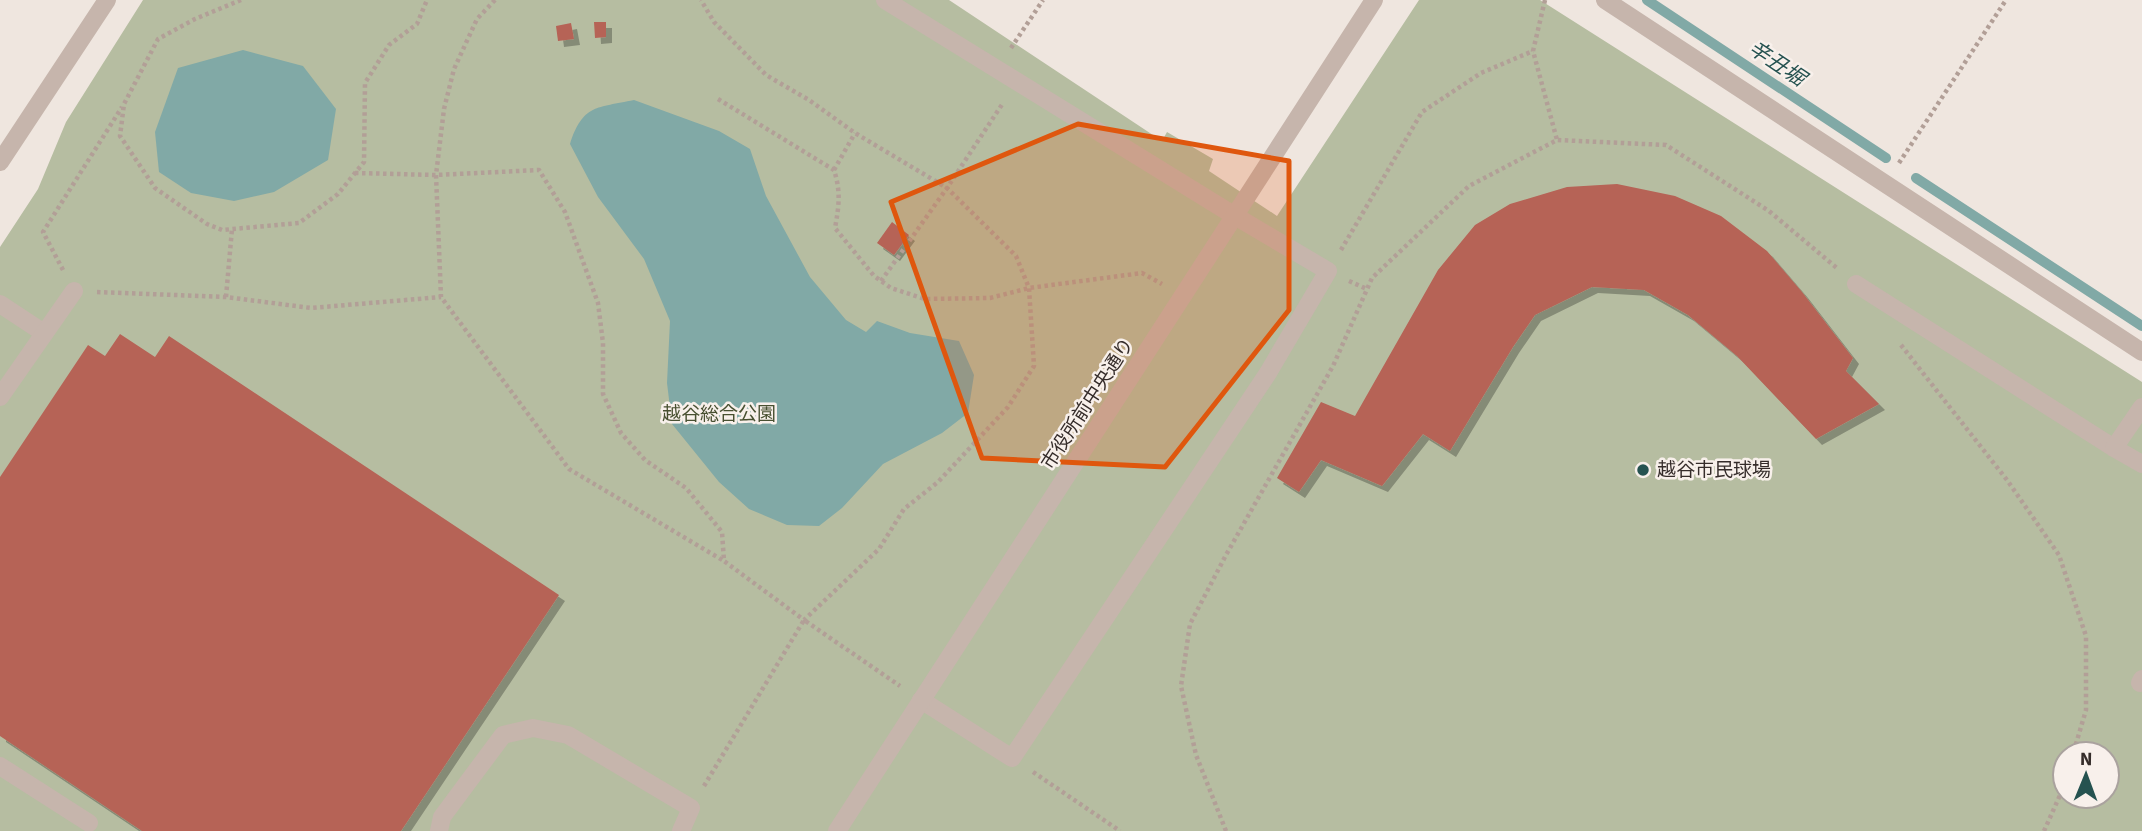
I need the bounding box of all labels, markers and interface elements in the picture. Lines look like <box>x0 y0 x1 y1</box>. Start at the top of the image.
water label: 辛丑堀 <box>1742 33 1814 95</box>
street label: 市役所前中央通り <box>1035 333 1141 475</box>
park label: 越谷総合公園 <box>662 401 776 428</box>
place label: 越谷市民球場 <box>1657 457 1771 484</box>
marker: 越谷市民球場 <box>1635 462 1651 478</box>
north arrow <box>2051 740 2121 810</box>
text: N <box>2080 746 2093 773</box>

